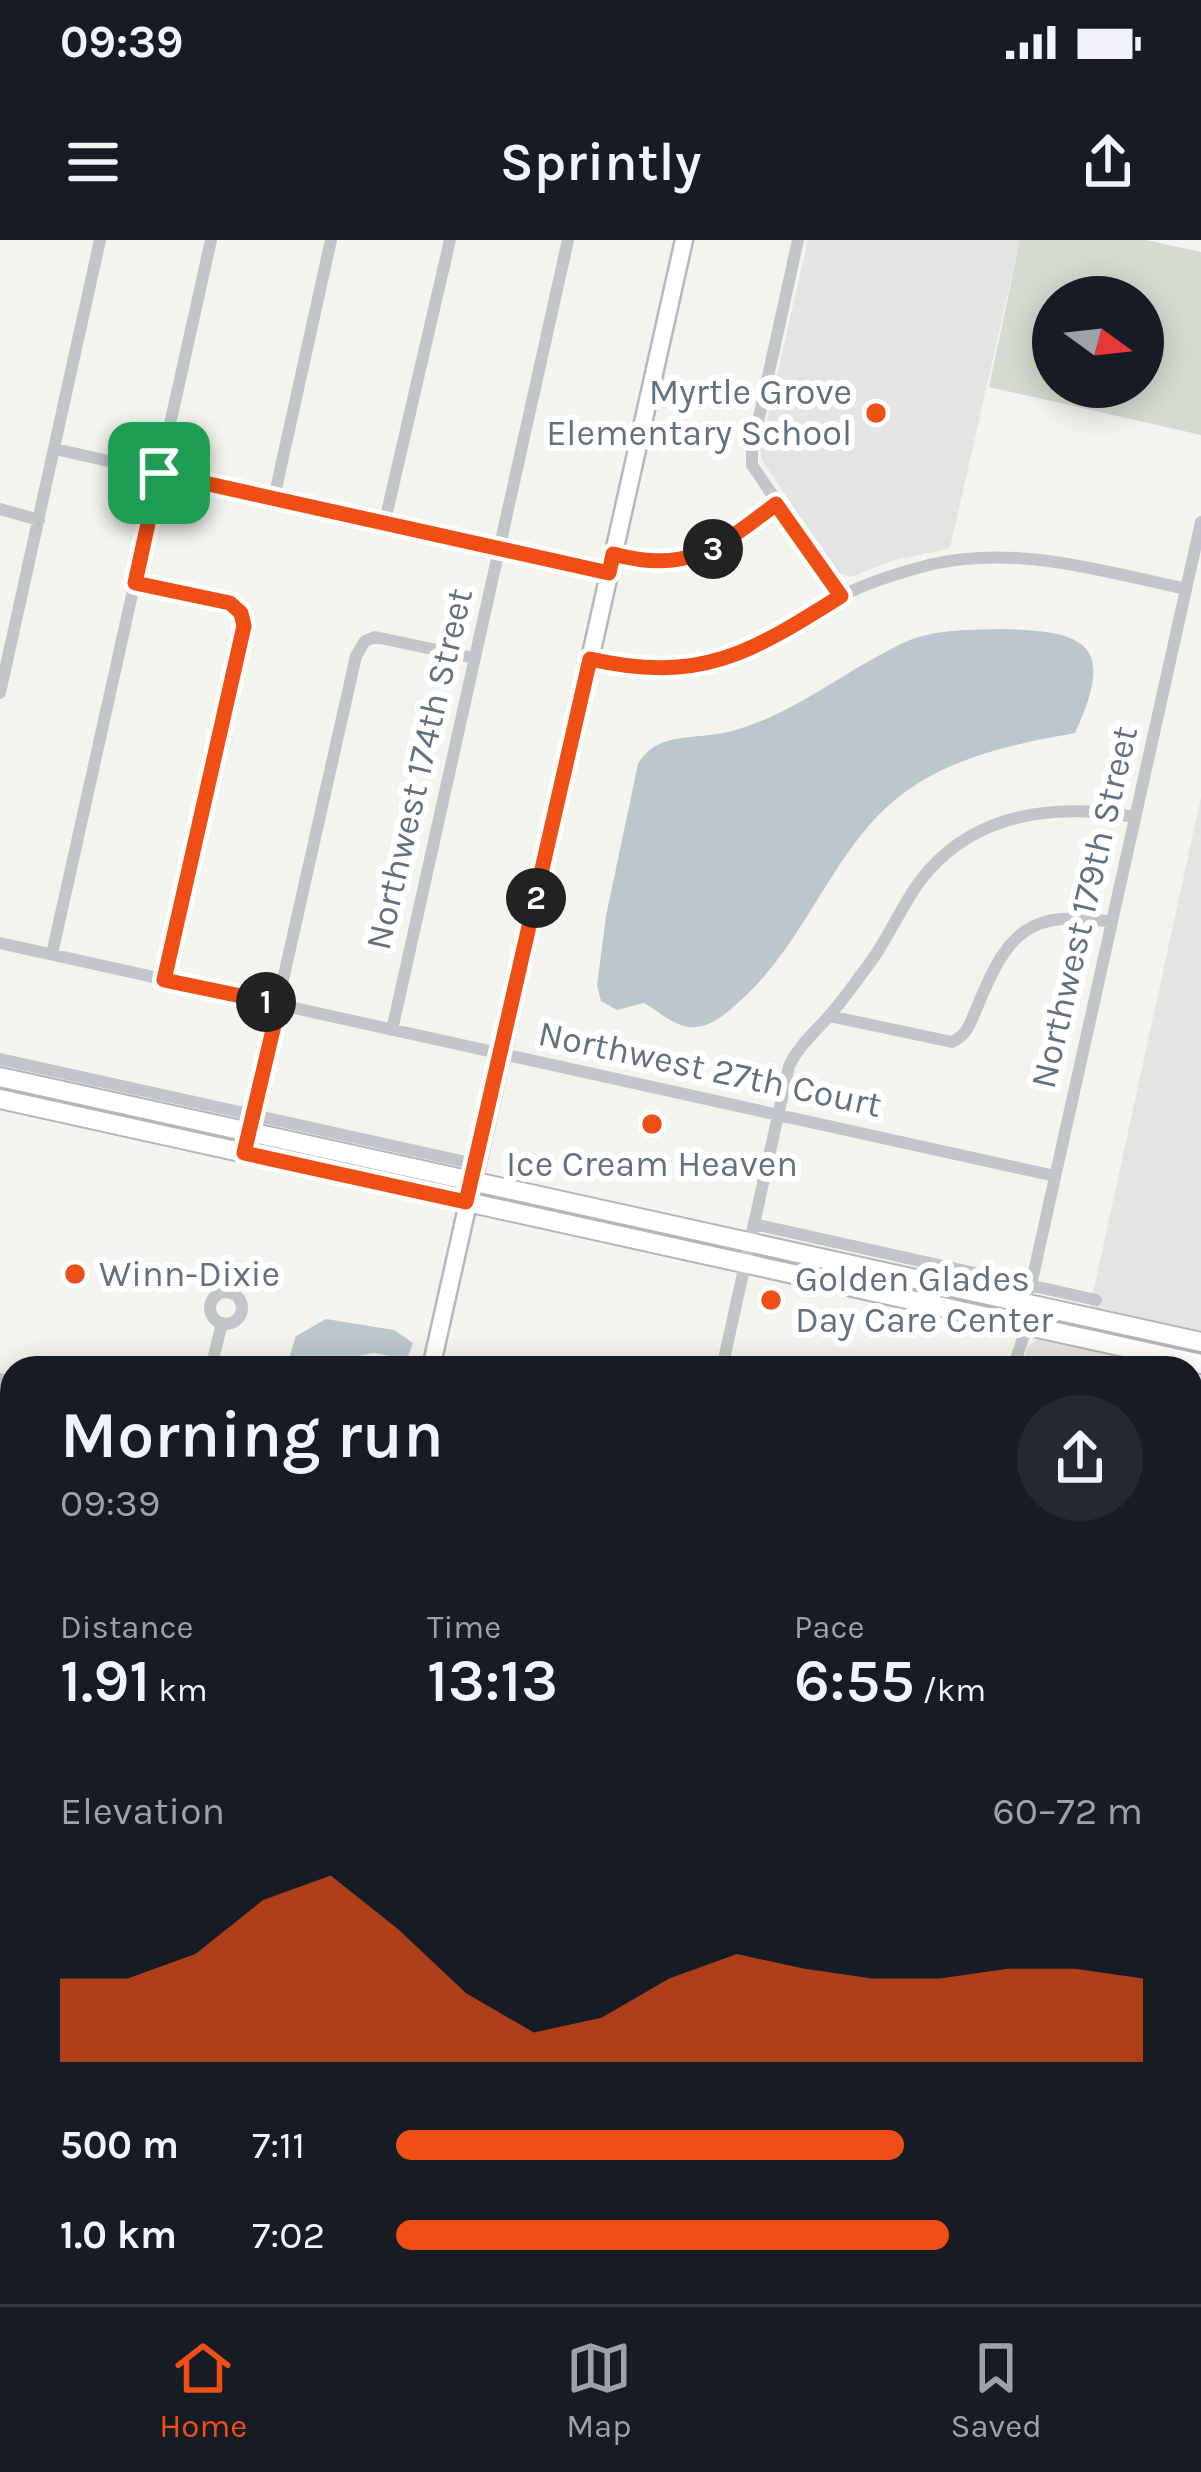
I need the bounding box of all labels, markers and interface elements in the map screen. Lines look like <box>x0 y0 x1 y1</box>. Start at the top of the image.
text: 09:39 <box>60 16 183 68</box>
icon: menu <box>60 129 126 195</box>
icon: share <box>1075 129 1141 195</box>
text: Sprintly <box>500 130 701 194</box>
north arrow <box>1032 276 1164 408</box>
map controls <box>1032 276 1164 408</box>
place label: Myrtle Grove Elementary School <box>546 371 852 454</box>
marker: Myrtle Grove Elementary School <box>863 400 889 426</box>
pin <box>108 422 210 524</box>
icon: arrive <box>126 440 192 506</box>
pin: 3 <box>683 519 743 579</box>
text: 3 <box>703 530 723 568</box>
street label: Northwest 174th Street <box>357 584 481 954</box>
street label: Northwest 179th Street <box>1022 722 1146 1092</box>
pin: 2 <box>506 868 566 928</box>
text: 2 <box>526 879 546 917</box>
pin: 1 <box>236 972 296 1032</box>
text: 1 <box>260 983 272 1021</box>
street label: Northwest 27th Court <box>535 1012 885 1126</box>
marker: Ice Cream Heaven <box>639 1111 665 1137</box>
place label: Ice Cream Heaven <box>506 1143 798 1185</box>
place label: Winn-Dixie <box>99 1253 280 1295</box>
place label: Golden Glades Day Care Center <box>795 1258 1054 1341</box>
marker: Winn-Dixie <box>62 1261 88 1287</box>
marker: Golden Glades Day Care Center <box>758 1287 784 1313</box>
button: share <box>1017 1395 1143 1521</box>
text: Morning run <box>60 1396 444 1474</box>
text: 09:39 <box>60 1480 160 1526</box>
text: Distance <box>60 1608 193 1646</box>
text: Time <box>427 1608 501 1646</box>
text: Pace <box>794 1608 864 1646</box>
text: 1.91 <box>60 1646 150 1716</box>
text: 13:13 <box>427 1646 558 1716</box>
text: 6:55 <box>794 1646 915 1716</box>
text: km <box>150 1671 208 1709</box>
text: /km <box>915 1671 986 1709</box>
text: Elevation <box>60 1788 225 1834</box>
text: 60–72 m <box>992 1788 1143 1834</box>
text: 500 m <box>60 2122 179 2168</box>
text: 7:11 <box>252 2122 305 2168</box>
text: 1.0 km <box>60 2212 177 2258</box>
text: 7:02 <box>252 2212 325 2258</box>
tab: Home <box>159 2335 247 2445</box>
tab: Map <box>566 2335 632 2445</box>
tab: Saved <box>950 2335 1042 2445</box>

